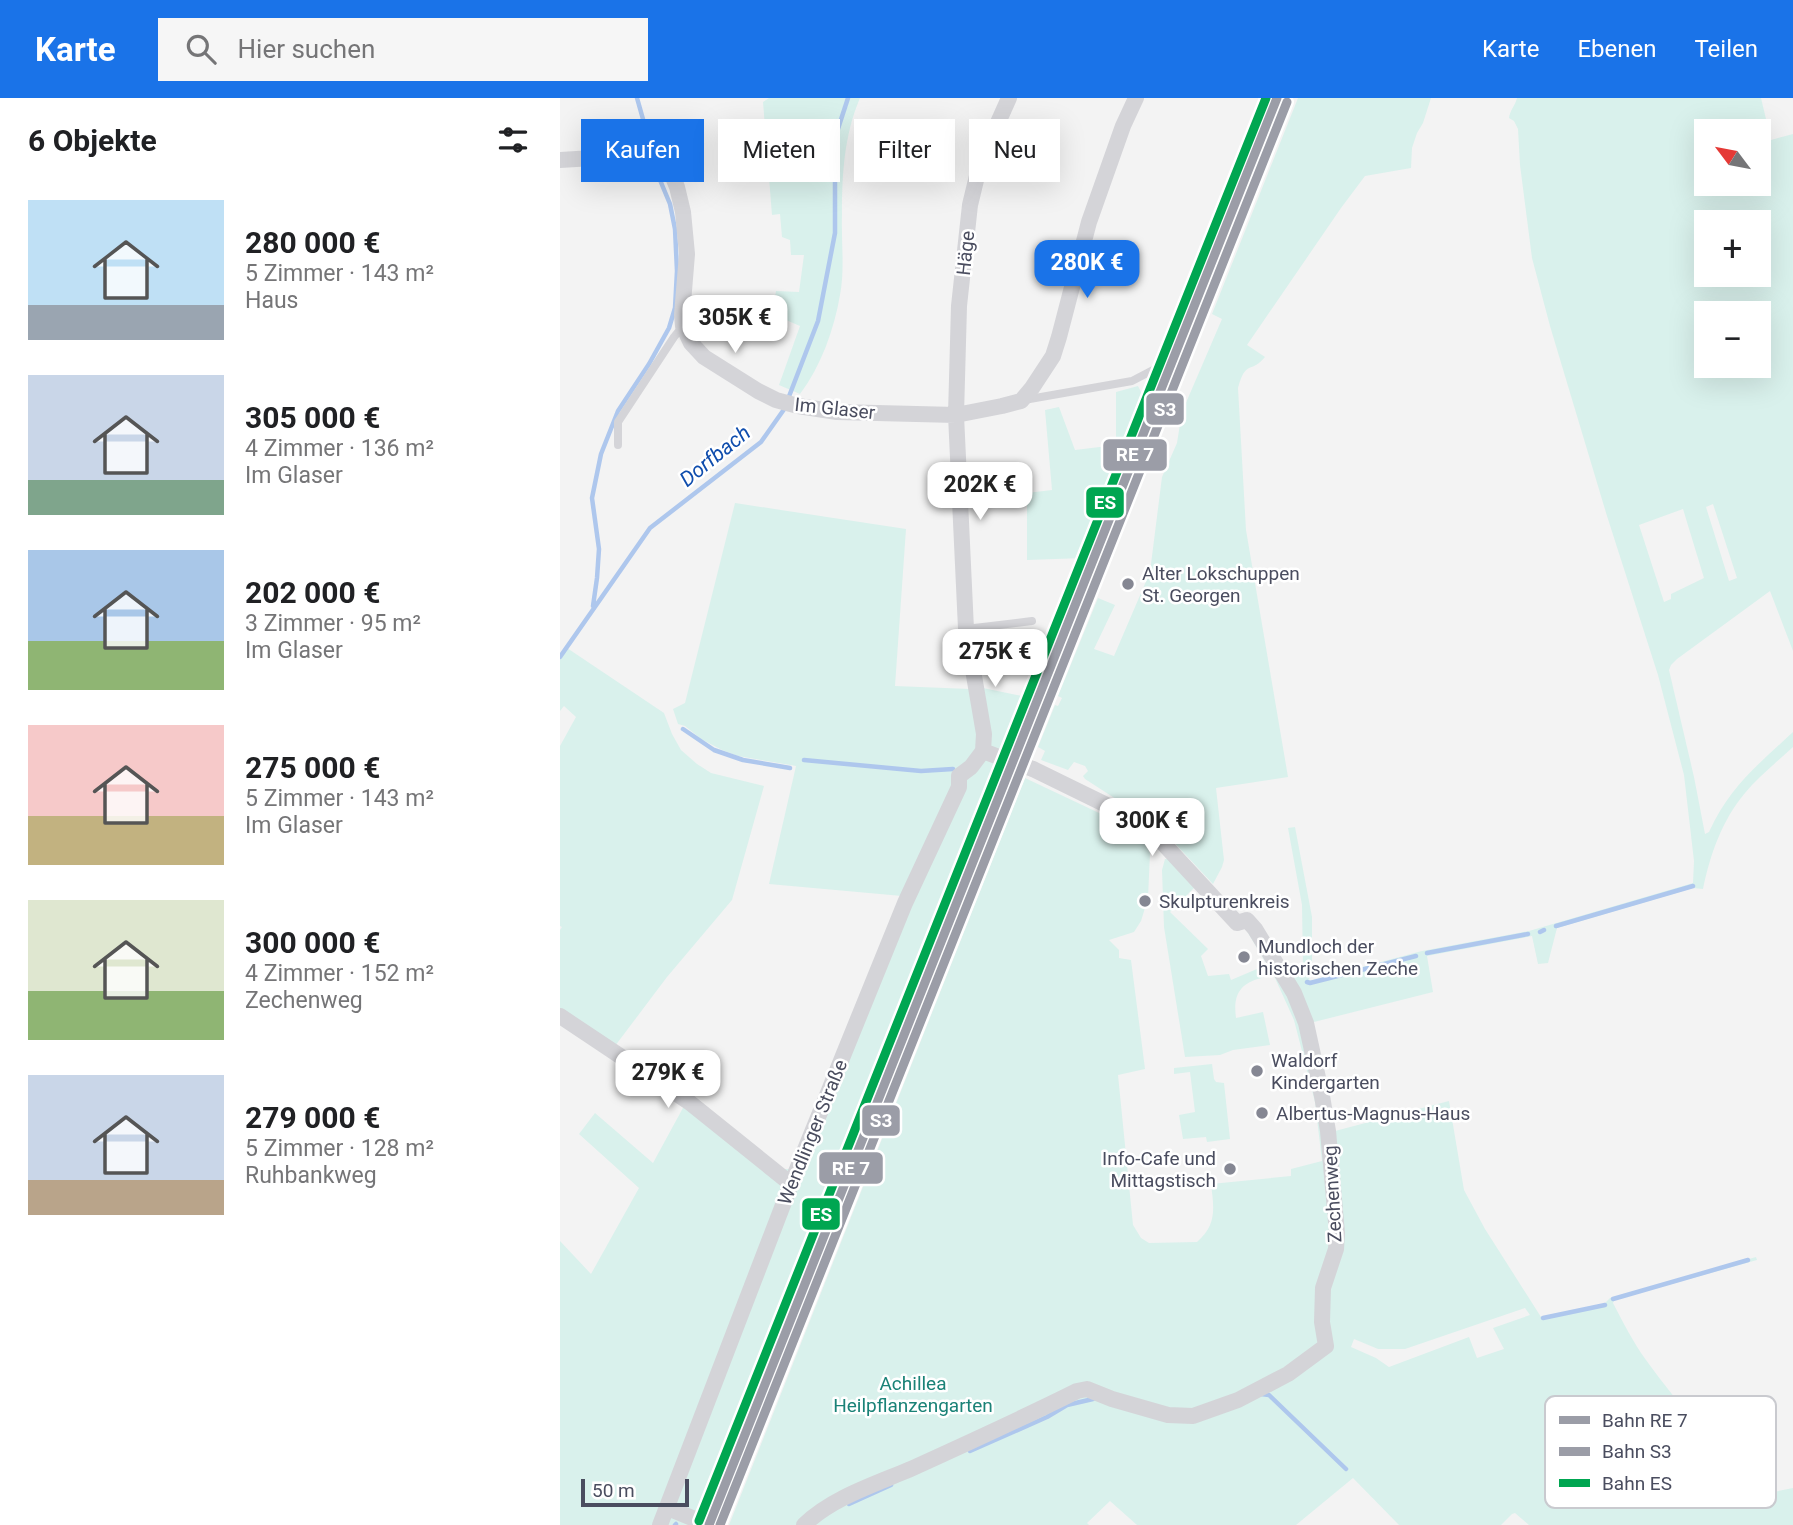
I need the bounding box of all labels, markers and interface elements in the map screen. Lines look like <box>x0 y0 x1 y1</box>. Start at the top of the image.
search box <box>158 18 648 81</box>
text: Karte <box>35 30 116 69</box>
icon: search <box>182 30 220 68</box>
text: Hier suchen <box>238 34 375 64</box>
text: Karte <box>1482 35 1539 63</box>
text: Ebenen <box>1577 35 1656 63</box>
text: Teilen <box>1694 35 1758 63</box>
chip: Kaufen <box>581 119 704 182</box>
chip: Mieten <box>718 119 840 182</box>
chip: Filter <box>854 119 955 182</box>
chip: Neu <box>969 119 1060 182</box>
north arrow <box>1694 119 1771 196</box>
map controls <box>1694 119 1771 378</box>
icon: filters <box>494 121 532 159</box>
text: 6 Objekte <box>28 123 157 158</box>
button: + <box>1694 210 1771 287</box>
text: 280 000 € <box>245 225 380 260</box>
icon: home <box>84 228 168 312</box>
street label: Häge <box>952 230 979 276</box>
pin: 280K € <box>1030 240 1144 300</box>
text: 280K € <box>1050 249 1124 276</box>
text: 5 Zimmer · 143 m² <box>245 260 434 287</box>
text: Haus <box>245 287 298 314</box>
pin: 305K € <box>678 296 792 355</box>
button: − <box>1694 301 1771 378</box>
text: 305K € <box>698 304 772 331</box>
line badge: S3 <box>1145 392 1185 426</box>
street label: Im Glaser <box>794 393 877 424</box>
text: S3 <box>1154 398 1176 421</box>
text: 305 000 € <box>245 400 380 435</box>
icon: home <box>84 403 168 487</box>
water label: Dorfbach <box>675 420 755 492</box>
text: 4 Zimmer · 136 m² <box>245 435 434 462</box>
line badge: RE 7 <box>1102 438 1168 472</box>
text: RE 7 <box>1116 443 1154 466</box>
text: Im Glaser <box>245 462 343 489</box>
pin: 202K € <box>923 462 1037 522</box>
text: 202K € <box>943 471 1017 498</box>
line badge: ES <box>1085 486 1125 519</box>
text: ES <box>1094 491 1116 514</box>
place label: Alter Lokschuppen St. Georgen <box>1142 562 1300 607</box>
text: 202 000 € <box>245 575 380 610</box>
marker: Alter Lokschuppen St. Georgen <box>1120 576 1136 592</box>
icon: home <box>84 578 168 662</box>
text: 3 Zimmer · 95 m² <box>245 610 421 637</box>
pin: 275K € <box>938 630 1052 689</box>
text: Im Glaser <box>245 637 343 664</box>
text: 275K € <box>958 638 1032 665</box>
text: 275 000 € <box>245 750 380 785</box>
icon: home <box>84 753 168 837</box>
text: 5 Zimmer · 143 m² <box>245 785 434 812</box>
pin: 300K € <box>1095 798 1209 858</box>
text: 300K € <box>1115 807 1189 834</box>
text: Im Glaser <box>245 812 343 839</box>
place label: Skulpturenkreis <box>1159 890 1290 913</box>
marker: Skulpturenkreis <box>1137 893 1153 909</box>
text: 300 000 € <box>245 925 380 960</box>
icon: home <box>84 928 168 1012</box>
place label: Mundloch der historischen Zeche <box>1258 935 1418 980</box>
marker: Mundloch der historischen Zeche <box>1236 949 1252 965</box>
text: 4 Zimmer · 152 m² <box>245 960 434 987</box>
text: Zechenweg <box>245 987 363 1014</box>
place label: Waldorf Kindergarten <box>1271 1049 1380 1094</box>
pin: 279K € <box>611 1051 725 1110</box>
street label: Wendlinger Straße <box>773 1056 852 1208</box>
text: 279K € <box>631 1059 705 1086</box>
marker: Waldorf Kindergarten <box>1249 1063 1265 1079</box>
text: 279 000 € <box>245 1100 380 1135</box>
place label: Albertus-Magnus-Haus <box>1276 1102 1470 1125</box>
icon: home <box>84 1103 168 1187</box>
line badge: S3 <box>861 1104 901 1137</box>
marker: Albertus-Magnus-Haus <box>1254 1105 1270 1121</box>
text: S3 <box>870 1109 892 1132</box>
text: 5 Zimmer · 128 m² <box>245 1135 434 1162</box>
street label: Zechenweg <box>1318 1145 1347 1243</box>
place label: Info-Cafe und Mittagstisch <box>1102 1147 1216 1192</box>
line badge: RE 7 <box>818 1151 884 1185</box>
text: RE 7 <box>832 1157 870 1180</box>
marker: Info-Cafe und Mittagstisch <box>1222 1161 1238 1177</box>
text: Ruhbankweg <box>245 1162 377 1189</box>
line badge: ES <box>801 1197 841 1231</box>
text: ES <box>810 1203 832 1226</box>
park label: Achillea Heilpflanzengarten <box>833 1372 993 1417</box>
legend <box>1545 1396 1776 1508</box>
text: Bahn RE 7 <box>1602 1409 1688 1432</box>
text: Bahn S3 <box>1602 1440 1672 1463</box>
text: Bahn ES <box>1602 1472 1672 1495</box>
scale bar <box>581 1476 690 1508</box>
text: 50 m <box>592 1479 635 1502</box>

